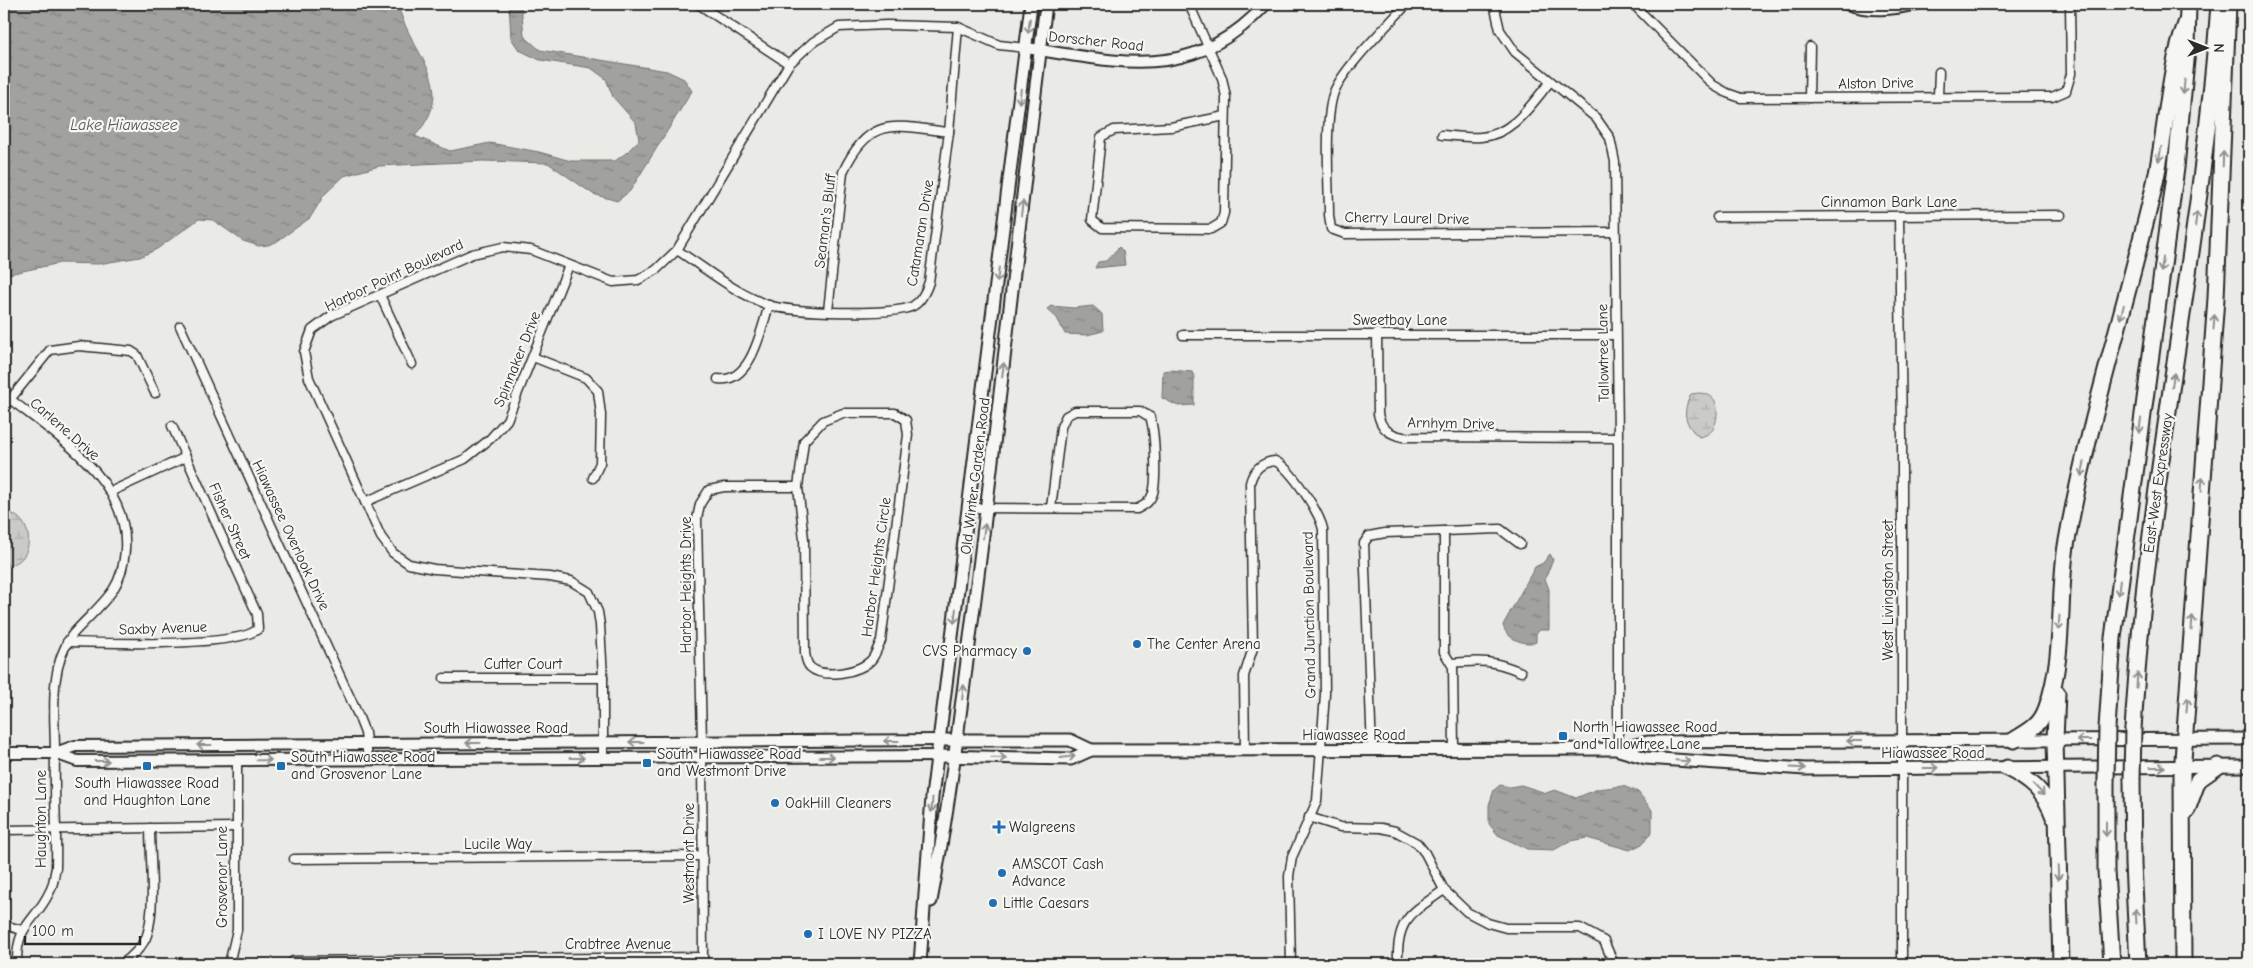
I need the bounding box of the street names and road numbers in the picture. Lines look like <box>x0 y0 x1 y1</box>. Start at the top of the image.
street label: Dorscher Road <box>1047 27 1145 55</box>
street label: Alston Drive <box>1838 73 1914 93</box>
street label: Seaman's Bluff <box>810 172 840 269</box>
street label: Catamaran Drive <box>903 178 937 288</box>
street label: Cinnamon Bark Lane <box>1821 193 1958 211</box>
street label: Cherry Laurel Drive <box>1344 208 1470 228</box>
street label: Harbor Point Boulevard <box>322 235 466 315</box>
street label: Tallowtree Lane <box>1593 303 1613 402</box>
street label: Spinnaker Drive <box>490 308 545 410</box>
street label: Sweetbay Lane <box>1353 311 1448 329</box>
street label: Carlene Drive <box>26 394 104 465</box>
street label: Old Winter Garden Road <box>956 396 994 556</box>
street label: East-West Expressway <box>2139 412 2177 554</box>
street label: Arnhym Drive <box>1407 413 1495 433</box>
street label: Hiawassee Overlook Drive <box>248 457 334 613</box>
street label: Fisher Street <box>205 480 255 563</box>
street label: Harbor Heights Circle <box>857 496 895 638</box>
street label: Harbor Heights Drive <box>677 516 695 654</box>
street label: West Livingston Street <box>1879 519 1897 660</box>
street label: Grand Junction Boulevard <box>1299 531 1319 699</box>
street label: Saxby Avenue <box>118 617 208 639</box>
street label: Cutter Court <box>484 655 563 673</box>
street label: South Hiawassee Road <box>424 719 568 737</box>
street label: Hiawassee Road <box>1302 726 1406 744</box>
street label: Hiawassee Road <box>1881 744 1985 762</box>
street label: Haughton Lane <box>32 769 50 868</box>
street label: Westmont Drive <box>680 802 698 903</box>
street label: Grosvenor Lane <box>213 826 231 928</box>
street label: Lucile Way <box>464 835 532 853</box>
street label: Crabtree Avenue <box>565 935 672 953</box>

